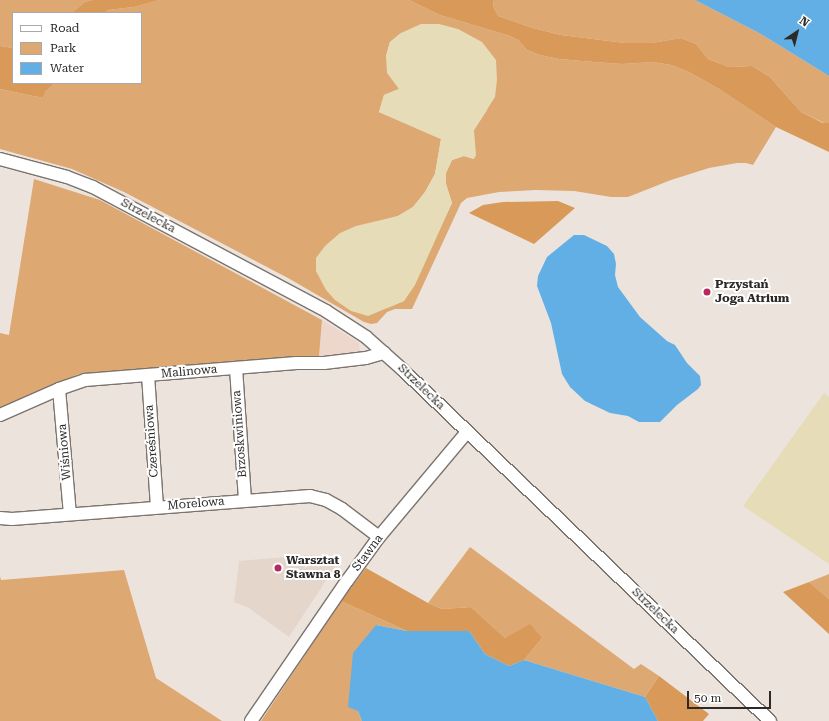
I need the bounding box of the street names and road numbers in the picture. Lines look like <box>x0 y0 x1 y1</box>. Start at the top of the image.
street label: Strzelecka <box>118 196 178 236</box>
street label: Strzelecka <box>395 361 447 413</box>
street label: Malinowa <box>160 362 218 382</box>
street label: Brzoskwiniowa <box>230 390 250 478</box>
street label: Czereśniowa <box>142 404 162 478</box>
street label: Wiśniowa <box>55 423 75 481</box>
street label: Morelowa <box>167 494 225 514</box>
street label: Stawna <box>350 532 386 574</box>
street label: Strzelecka <box>629 585 681 637</box>

